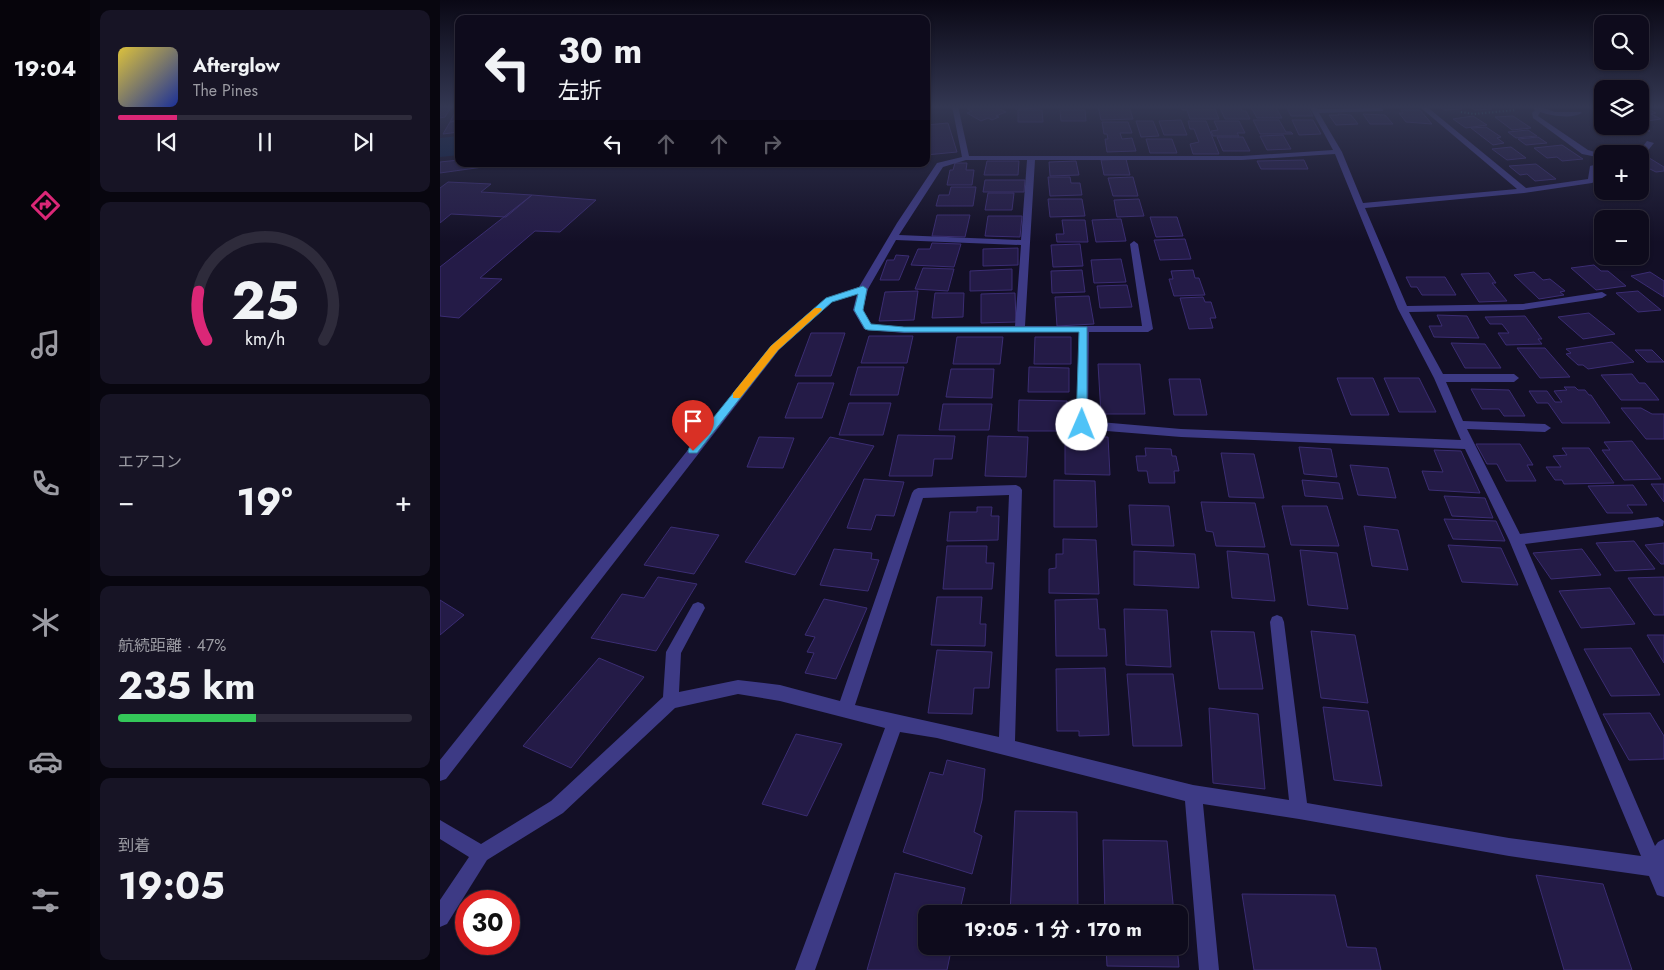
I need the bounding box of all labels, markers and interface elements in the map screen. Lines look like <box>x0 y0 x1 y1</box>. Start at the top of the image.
map controls <box>1594 15 1649 265</box>
button: search <box>1594 15 1649 70</box>
text: 30 m <box>558 26 642 76</box>
icon: left <box>475 35 540 100</box>
text: 19:04 <box>14 52 76 84</box>
text: Afterglow <box>193 52 280 79</box>
text: 左折 <box>558 74 602 106</box>
text: The Pines <box>193 79 258 102</box>
button: layers <box>1594 80 1649 135</box>
icon: previous <box>153 128 181 156</box>
icon: pause <box>251 128 279 156</box>
icon: next <box>349 128 377 156</box>
icon: left <box>599 130 627 158</box>
icon: ahead <box>652 130 680 158</box>
icon: ahead <box>705 130 733 158</box>
icon: right <box>758 130 786 158</box>
button: + <box>1594 145 1649 200</box>
icon: directions <box>28 188 63 223</box>
button: − <box>1594 210 1649 265</box>
text: 25 <box>231 263 299 339</box>
text: km/h <box>245 326 285 352</box>
icon: music <box>28 327 63 362</box>
position arrow <box>1055 398 1107 450</box>
pin <box>672 400 714 451</box>
icon: arrive <box>679 407 707 435</box>
text: エアコン <box>118 450 182 473</box>
icon: phone <box>28 466 63 501</box>
text: 19° <box>237 474 293 529</box>
text: − <box>118 481 135 522</box>
text: + <box>395 481 412 522</box>
icon: climate <box>28 605 63 640</box>
text: 航続距離 · 47% <box>118 634 226 657</box>
text: 235 km <box>118 658 256 713</box>
icon: car <box>28 744 63 779</box>
text: 到着 <box>118 834 150 857</box>
text: 19:05 <box>118 858 225 913</box>
icon: filters <box>28 883 63 918</box>
speed limit sign: 30 <box>455 890 520 955</box>
text: 19:05 · 1 分 · 170 m <box>964 916 1142 943</box>

